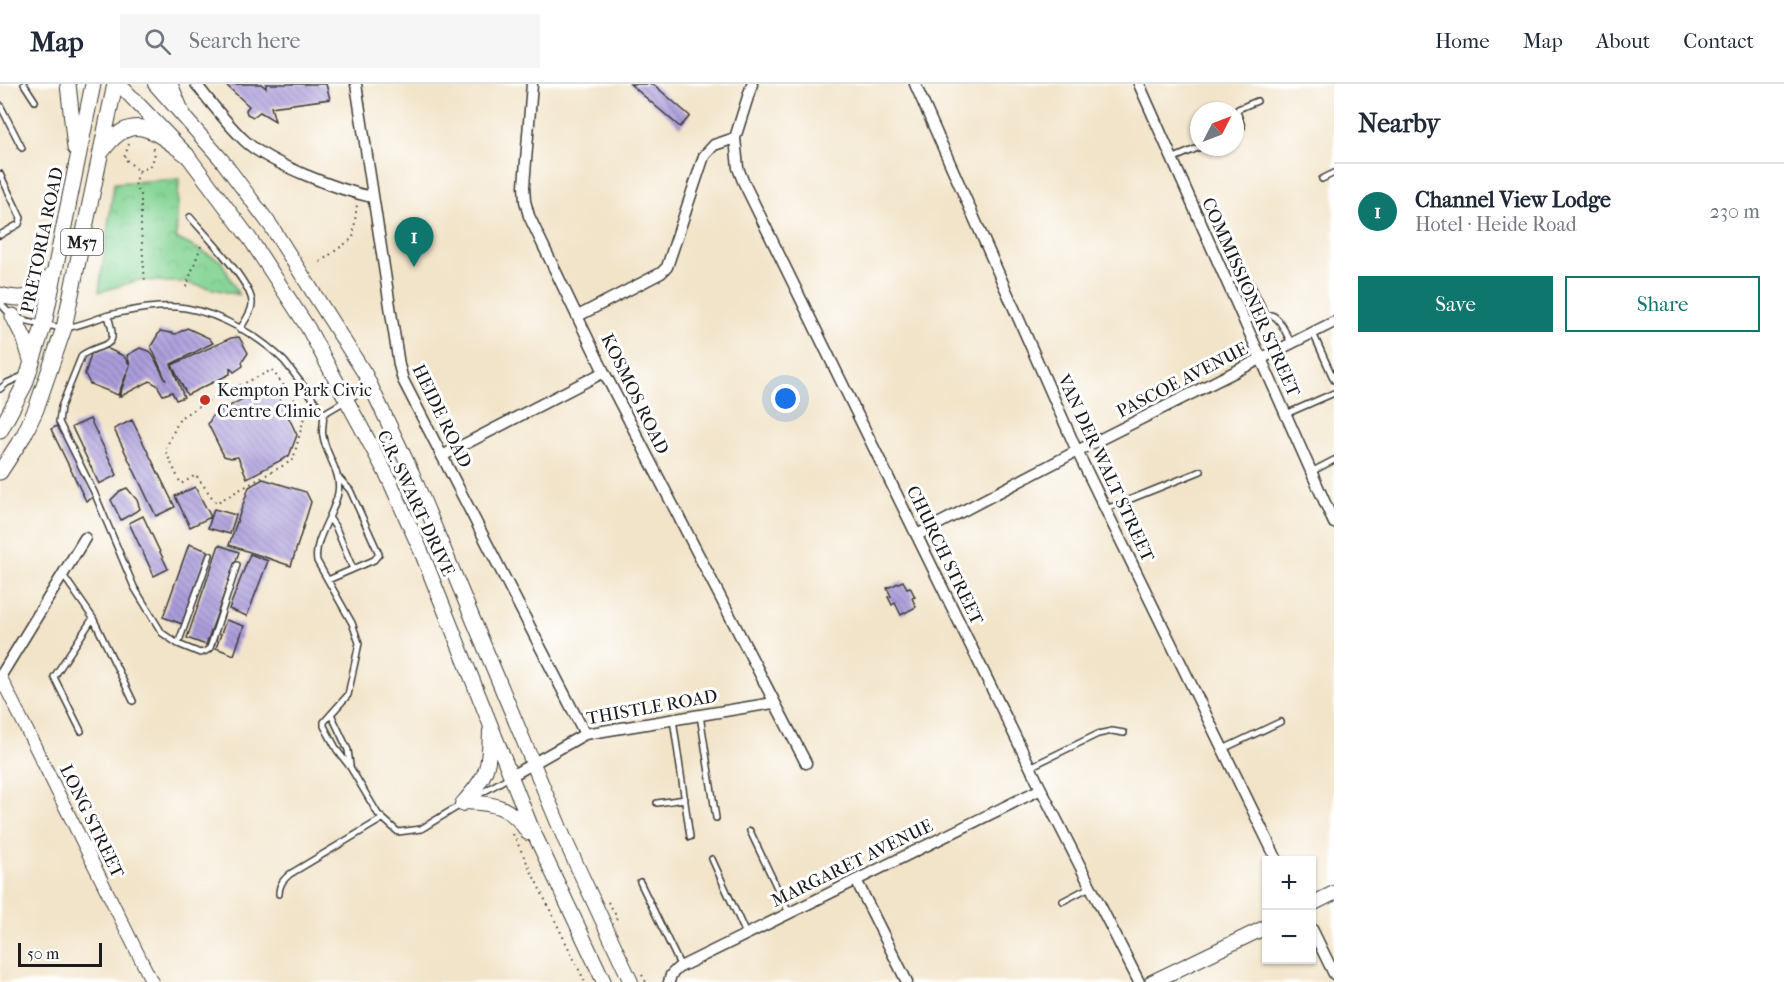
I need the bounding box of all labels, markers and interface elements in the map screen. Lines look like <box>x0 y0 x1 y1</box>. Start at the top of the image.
search box <box>120 14 540 68</box>
text: Map <box>30 25 84 58</box>
icon: search <box>141 25 174 58</box>
text: Search here <box>189 28 300 54</box>
text: Home <box>1435 29 1490 53</box>
text: Map <box>1523 29 1563 53</box>
text: About <box>1596 29 1650 53</box>
text: Contact <box>1683 29 1754 53</box>
north arrow <box>1190 102 1244 156</box>
text: Nearby <box>1358 108 1440 139</box>
street label: PRETORIA ROAD <box>17 165 68 315</box>
text: Channel View Lodge <box>1415 187 1611 213</box>
street label: COMMISSIONER STREET <box>1197 194 1304 401</box>
text: 1 <box>1374 200 1381 223</box>
text: 230 m <box>1710 200 1760 223</box>
text: Hotel · Heide Road <box>1415 213 1577 236</box>
pin: 1 <box>394 218 434 267</box>
road number: M57 <box>61 229 103 255</box>
button: Save <box>1358 276 1553 332</box>
button: Share <box>1565 276 1760 332</box>
street label: KOSMOS ROAD <box>596 331 673 458</box>
street label: PASCOE AVENUE <box>1113 338 1251 423</box>
street label: HEIDE ROAD <box>407 361 476 471</box>
street label: VAN DER WALT STREET <box>1052 370 1159 566</box>
place label: Kempton Park Civic Centre Clinic <box>217 380 372 422</box>
your location <box>771 384 800 413</box>
marker: Kempton Park Civic Centre Clinic <box>198 393 212 407</box>
street label: C.R. SWART DRIVE <box>373 427 459 580</box>
street label: CHURCH STREET <box>902 482 988 629</box>
street label: THISTLE ROAD <box>585 686 719 729</box>
street label: LONG STREET <box>55 761 128 882</box>
street label: MARGARET AVENUE <box>768 815 936 912</box>
map controls <box>1262 856 1316 964</box>
button: + <box>1262 856 1316 910</box>
button: − <box>1262 910 1316 964</box>
scale bar <box>18 940 102 968</box>
text: 50 m <box>27 944 59 963</box>

